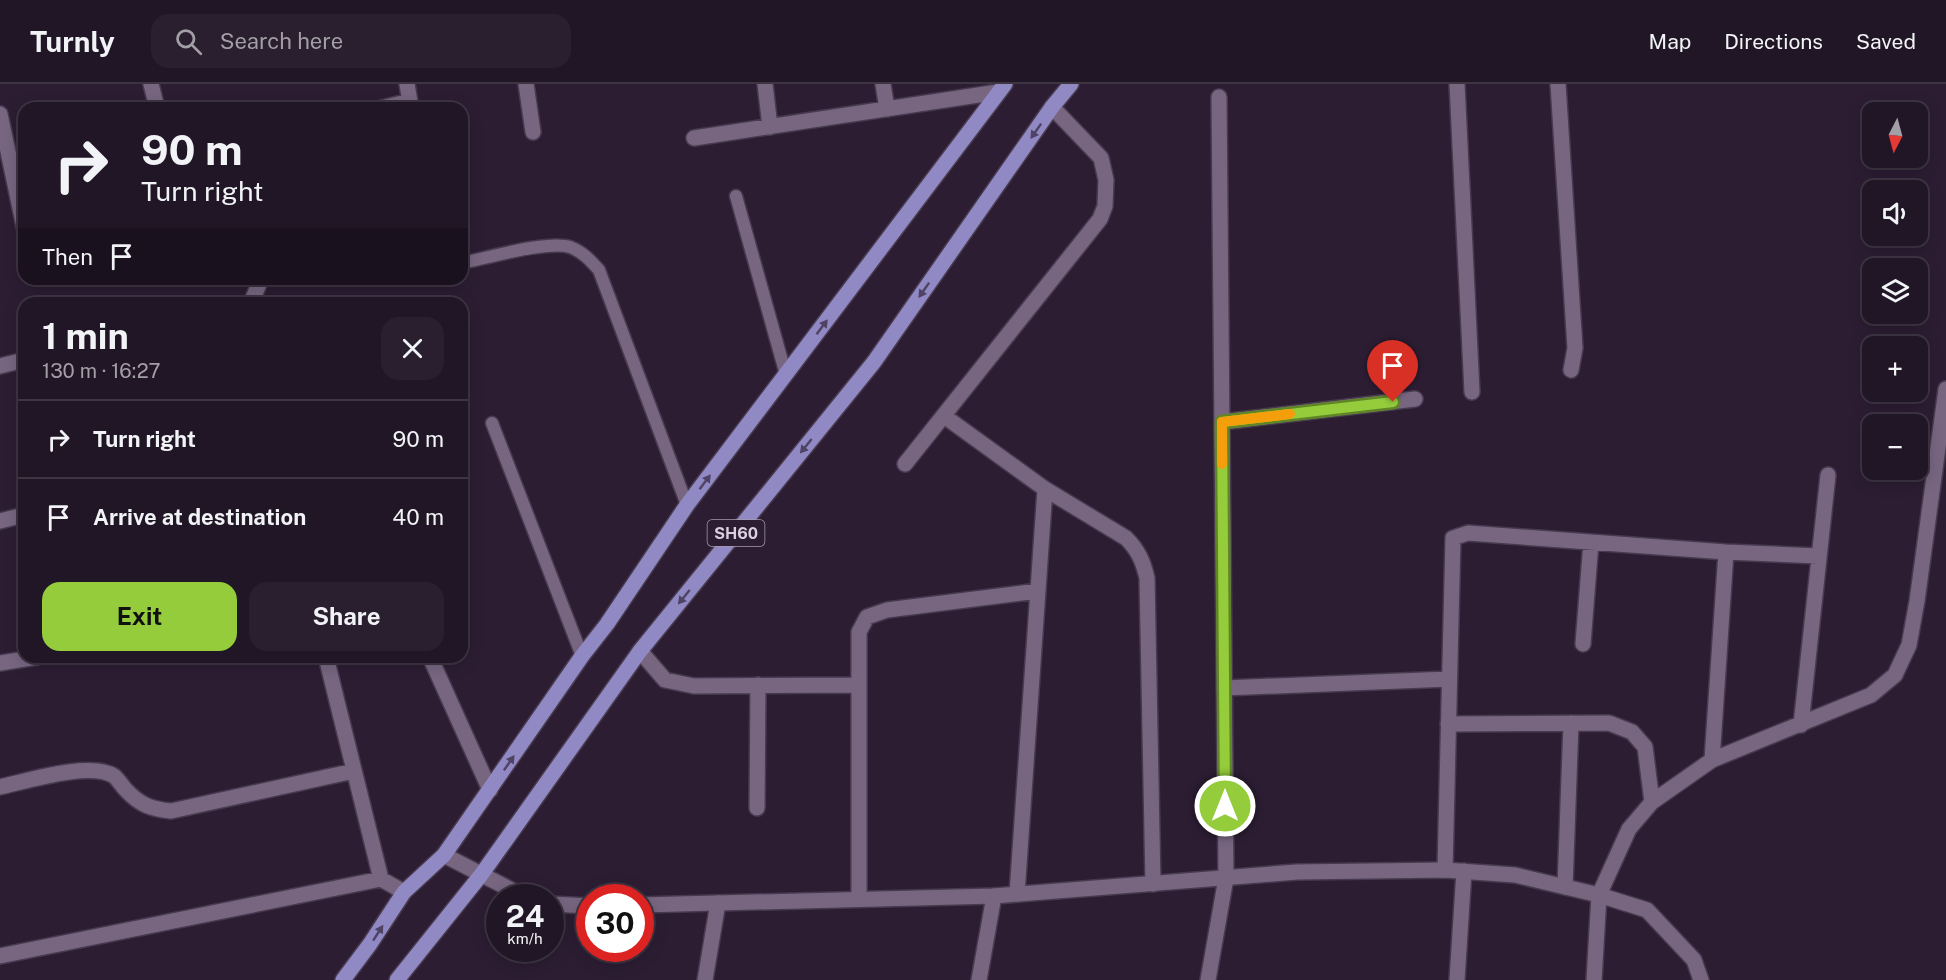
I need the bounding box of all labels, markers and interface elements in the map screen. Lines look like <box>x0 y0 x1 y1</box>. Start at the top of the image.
search box <box>151 14 571 68</box>
text: Turnly <box>30 25 115 58</box>
icon: search <box>172 25 205 58</box>
text: Search here <box>220 28 343 54</box>
text: Map <box>1649 29 1691 54</box>
text: Directions <box>1724 29 1823 54</box>
text: Saved <box>1856 29 1916 54</box>
north arrow <box>1862 102 1928 168</box>
map controls <box>1862 102 1928 480</box>
one-way arrow <box>1030 122 1042 138</box>
text: 90 m <box>141 125 243 174</box>
icon: right <box>42 126 120 204</box>
text: Turn right <box>141 175 264 207</box>
button: sound <box>1862 180 1928 246</box>
icon: arrive <box>105 240 138 273</box>
text: Then <box>42 244 93 270</box>
button: layers <box>1862 258 1928 324</box>
one-way arrow <box>918 282 930 298</box>
text: 1 min <box>42 315 129 357</box>
button: close <box>381 317 444 380</box>
one-way arrow <box>816 319 828 335</box>
button: + <box>1862 336 1928 402</box>
pin <box>1367 340 1418 402</box>
icon: arrive <box>1376 349 1409 382</box>
text: 130 m · 16:27 <box>42 359 161 383</box>
button: − <box>1862 414 1928 480</box>
icon: right <box>42 423 75 456</box>
text: Turn right <box>93 426 196 452</box>
text: 90 m <box>393 426 444 452</box>
one-way arrow <box>801 438 813 453</box>
one-way arrow <box>698 475 710 490</box>
icon: arrive <box>42 501 75 534</box>
text: Arrive at destination <box>93 504 306 530</box>
text: 40 m <box>392 504 444 530</box>
road number: SH60 <box>708 520 764 546</box>
button: Exit <box>42 582 237 651</box>
button: Share <box>249 582 444 651</box>
one-way arrow <box>677 589 690 605</box>
one-way arrow <box>503 755 514 771</box>
position arrow <box>1193 774 1257 838</box>
speed limit sign: 30 <box>576 884 654 962</box>
text: 24 <box>506 898 544 934</box>
one-way arrow <box>372 925 383 941</box>
text: km/h <box>507 930 543 947</box>

